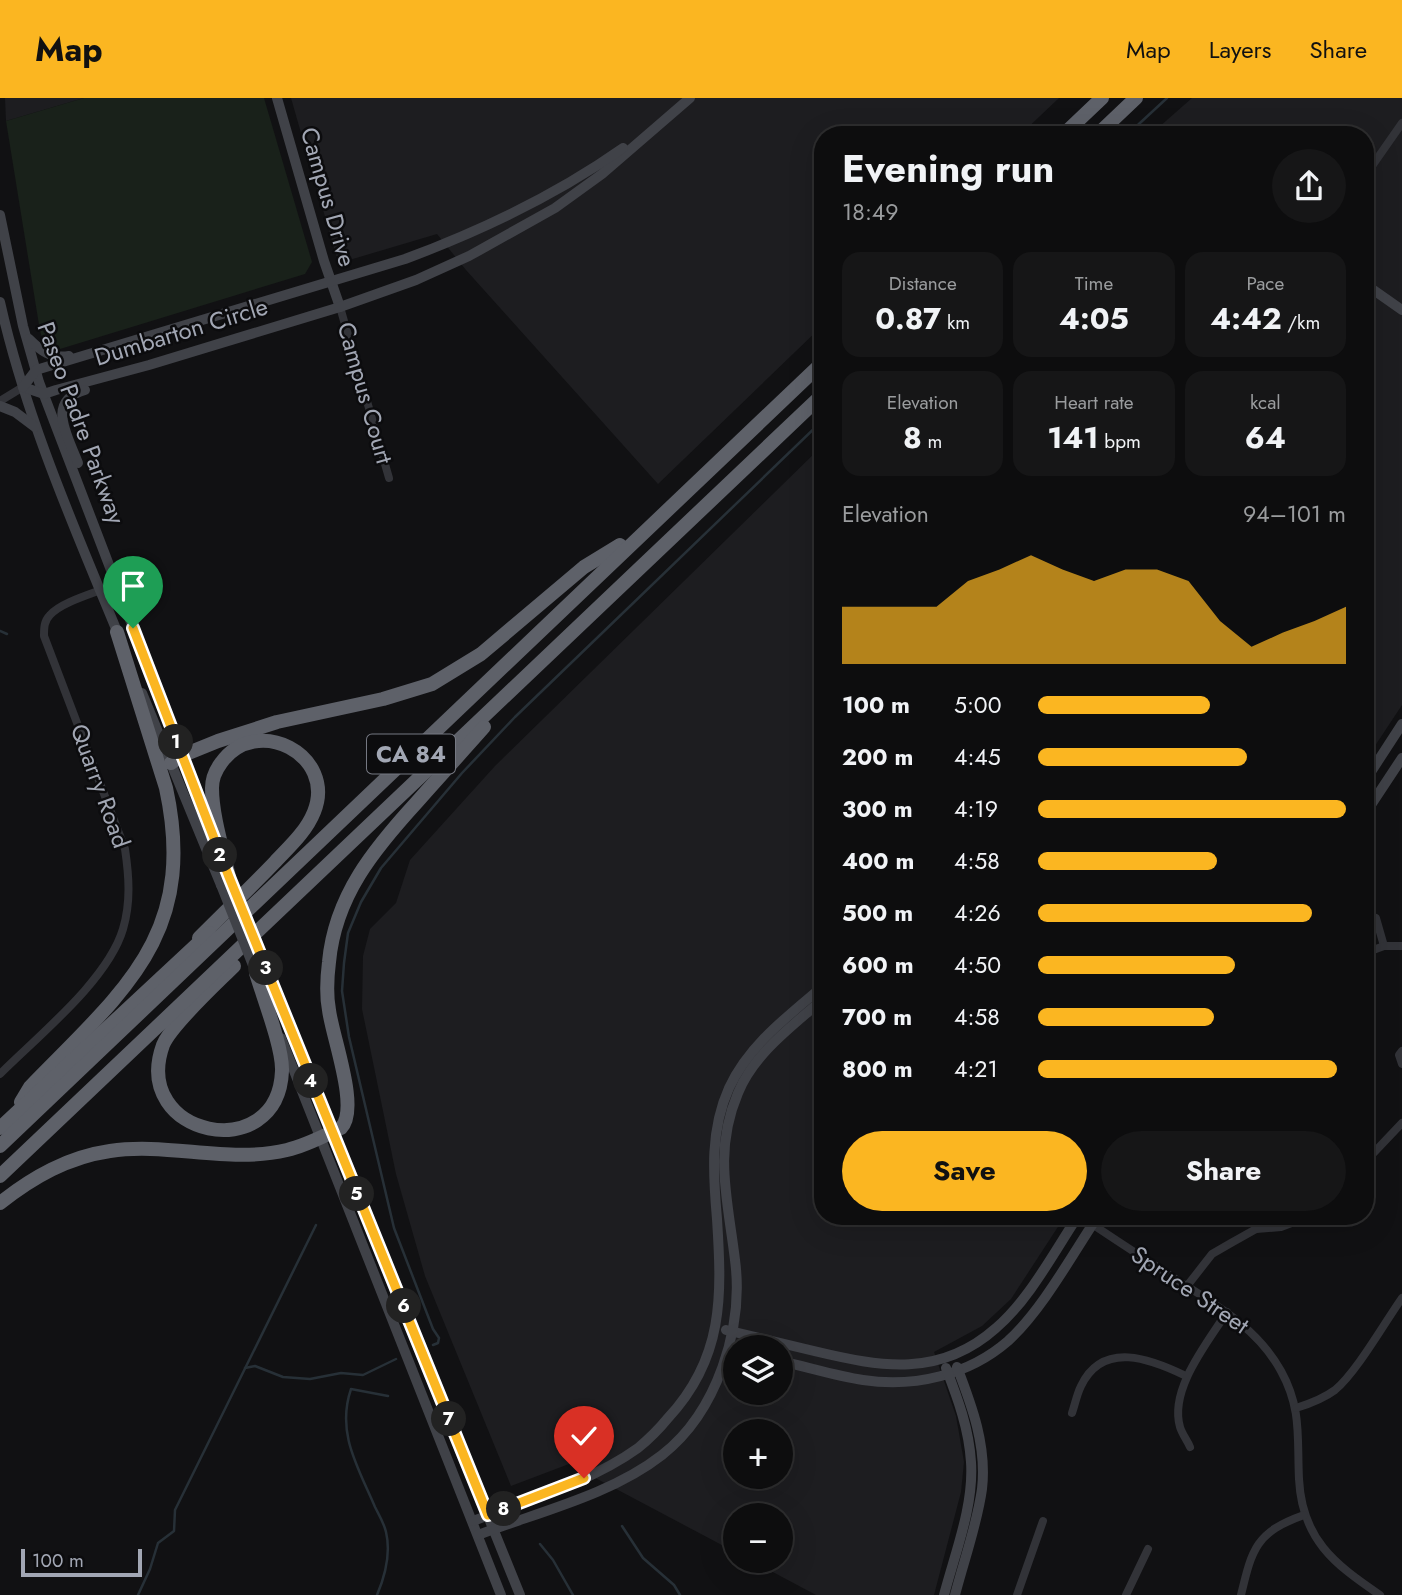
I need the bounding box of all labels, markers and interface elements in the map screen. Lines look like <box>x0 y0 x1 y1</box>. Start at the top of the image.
text: Map <box>35 26 103 73</box>
text: Map <box>1126 32 1171 67</box>
text: Layers <box>1209 32 1271 67</box>
text: Share <box>1309 32 1367 67</box>
street label: Campus Drive <box>292 123 365 271</box>
text: Evening run <box>842 141 1054 196</box>
button: share <box>1272 149 1346 223</box>
text: 18:49 <box>842 195 898 229</box>
text: Distance <box>889 270 957 297</box>
text: Time <box>1075 270 1113 297</box>
text: Pace <box>1246 270 1284 297</box>
street label: Dumbarton Circle <box>90 289 272 375</box>
text: 0.87 <box>875 297 941 340</box>
text: 4:05 <box>1059 297 1129 340</box>
text: 4:42 <box>1210 297 1282 340</box>
text: km <box>941 309 970 336</box>
text: /km <box>1282 309 1320 336</box>
street label: Paseo Padre Parkway <box>29 317 134 529</box>
street label: Campus Court <box>329 318 402 468</box>
text: Elevation <box>887 389 959 416</box>
text: Heart rate <box>1054 389 1134 416</box>
text: kcal <box>1250 389 1281 416</box>
text: 8 <box>903 416 922 459</box>
text: 141 <box>1047 416 1099 459</box>
text: 64 <box>1245 416 1286 459</box>
text: m <box>922 428 942 455</box>
text: bpm <box>1099 428 1141 455</box>
text: Elevation <box>842 497 929 531</box>
text: 94–101 m <box>1243 497 1346 531</box>
pin <box>103 556 163 628</box>
icon: arrive <box>114 567 152 605</box>
text: 100 m <box>842 688 910 722</box>
text: 5:00 <box>954 688 1001 722</box>
street label: Quarry Road <box>62 719 139 853</box>
pin: 1 <box>158 724 194 760</box>
text: 1 <box>171 728 180 755</box>
road number: CA 84 <box>367 734 455 774</box>
text: 200 m <box>842 740 913 774</box>
text: 4:45 <box>954 740 1001 774</box>
text: 300 m <box>842 792 913 826</box>
text: 4:19 <box>954 792 998 826</box>
pin: 2 <box>202 838 238 872</box>
text: 2 <box>213 841 226 868</box>
text: 400 m <box>842 844 914 878</box>
text: 4:58 <box>954 844 1000 878</box>
text: 500 m <box>842 896 913 930</box>
text: 4:26 <box>954 896 1001 930</box>
text: 600 m <box>842 948 914 982</box>
text: 4:50 <box>954 948 1001 982</box>
pin: 3 <box>248 950 284 986</box>
text: 3 <box>260 954 271 981</box>
text: 700 m <box>842 1000 912 1034</box>
text: 4:58 <box>954 1000 1000 1034</box>
text: 800 m <box>842 1052 913 1086</box>
text: 4:21 <box>954 1052 998 1086</box>
pin: 4 <box>294 1063 328 1098</box>
text: 4 <box>304 1067 317 1094</box>
button: Save <box>842 1131 1087 1211</box>
button: Share <box>1101 1131 1346 1211</box>
pin: 5 <box>340 1176 374 1212</box>
text: 5 <box>350 1180 363 1207</box>
street label: Spruce Street <box>1124 1237 1257 1342</box>
pin: 6 <box>386 1288 422 1324</box>
text: 6 <box>397 1292 410 1319</box>
map controls <box>723 1335 793 1573</box>
button: layers <box>723 1335 793 1405</box>
pin: 7 <box>432 1402 466 1436</box>
text: 7 <box>443 1405 454 1432</box>
pin <box>554 1406 614 1478</box>
icon: check <box>565 1417 603 1455</box>
button: + <box>723 1419 793 1489</box>
pin: 8 <box>486 1492 522 1526</box>
text: 8 <box>498 1495 509 1522</box>
button: − <box>723 1503 793 1573</box>
scale bar <box>21 1546 142 1578</box>
text: 100 m <box>32 1547 84 1574</box>

